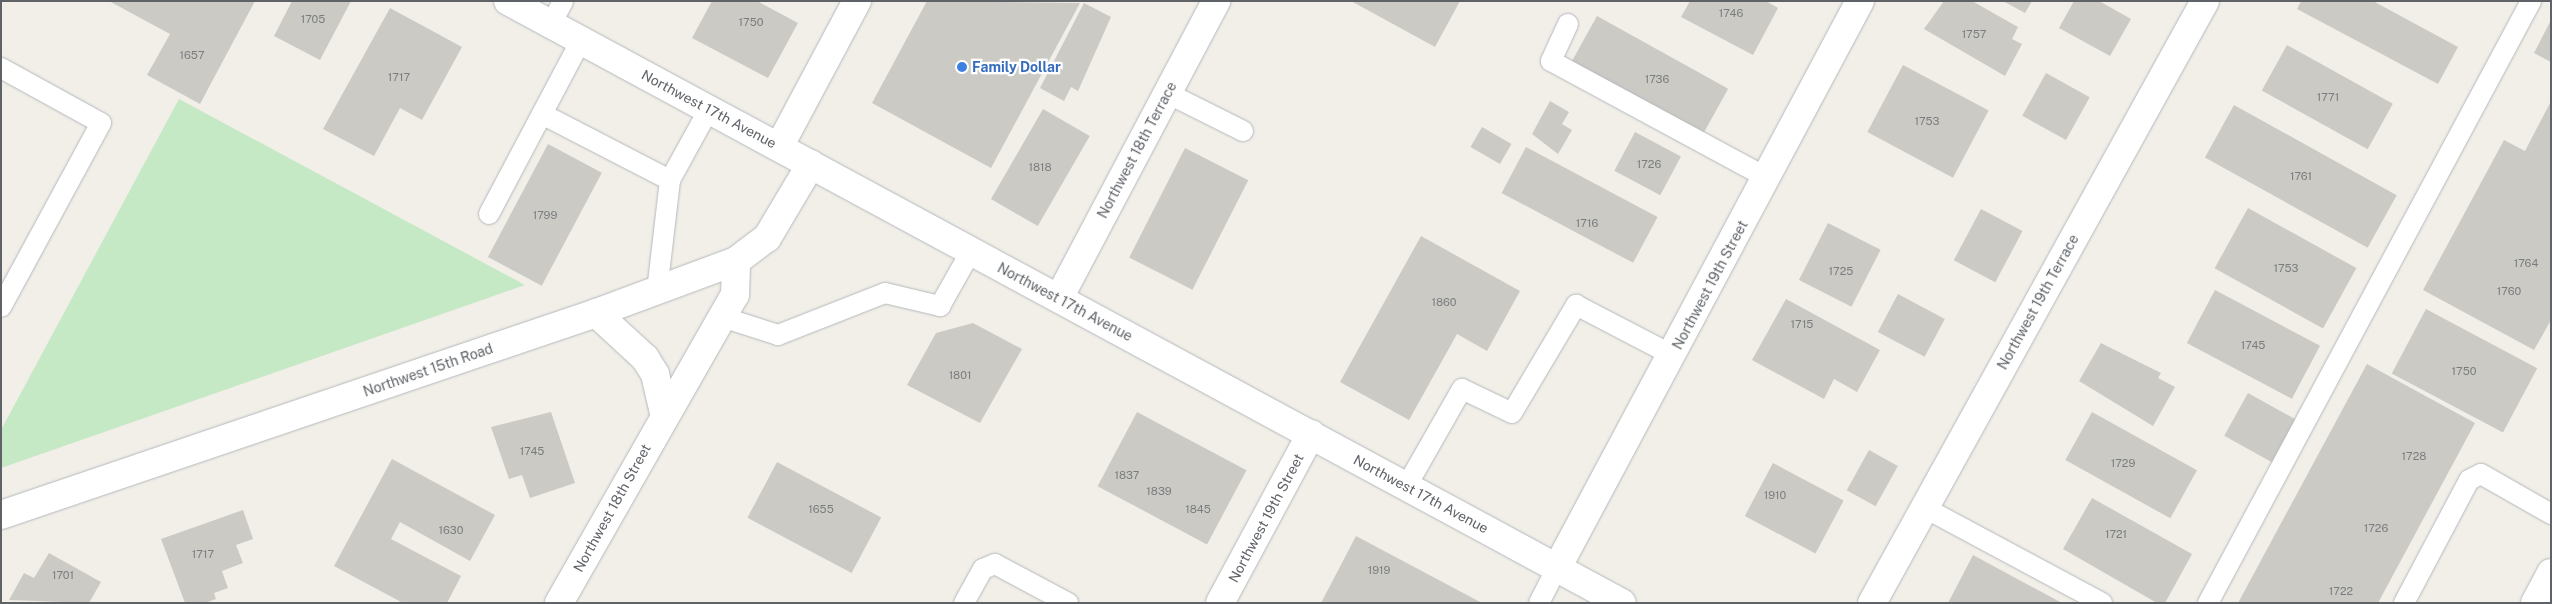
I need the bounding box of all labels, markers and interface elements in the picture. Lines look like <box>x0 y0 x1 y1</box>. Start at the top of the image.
house number: 1746 <box>1719 6 1743 20</box>
house number: 1705 <box>301 12 325 26</box>
house number: 1750 <box>739 15 763 29</box>
house number: 1757 <box>1962 27 1986 41</box>
house number: 1657 <box>180 48 204 62</box>
place label: Family Dollar <box>972 59 1061 75</box>
marker: Family Dollar <box>956 61 968 73</box>
street label: Northwest 17th Avenue <box>639 66 779 152</box>
house number: 1717 <box>388 70 410 84</box>
house number: 1736 <box>1645 72 1669 86</box>
street label: Northwest 18th Terrace <box>1094 79 1180 221</box>
house number: 1771 <box>2317 90 2339 104</box>
house number: 1753 <box>1914 114 1940 128</box>
house number: 1726 <box>1637 157 1661 171</box>
house number: 1818 <box>1028 160 1052 174</box>
house number: 1761 <box>2290 169 2312 183</box>
house number: 1799 <box>533 208 557 222</box>
house number: 1716 <box>1576 216 1598 230</box>
street label: Northwest 19th Street <box>1669 218 1751 352</box>
street label: Northwest 19th Terrace <box>1994 231 2082 373</box>
house number: 1764 <box>2514 256 2538 270</box>
street label: Northwest 17th Avenue <box>995 259 1135 345</box>
house number: 1753 <box>2273 261 2299 275</box>
house number: 1725 <box>1829 264 1853 278</box>
house number: 1760 <box>2497 284 2521 298</box>
house number: 1860 <box>1431 295 1457 309</box>
house number: 1715 <box>1791 317 1813 331</box>
house number: 1745 <box>2241 338 2265 352</box>
street label: Northwest 15th Road <box>361 340 495 400</box>
house number: 1750 <box>2452 364 2476 378</box>
house number: 1801 <box>949 368 971 382</box>
street label: Northwest 18th Street <box>570 441 654 575</box>
house number: 1745 <box>520 444 544 458</box>
house number: 1728 <box>2402 449 2426 463</box>
street label: Northwest 19th Street <box>1225 451 1307 585</box>
street label: Northwest 17th Avenue <box>1351 451 1491 537</box>
house number: 1729 <box>2111 456 2135 470</box>
house number: 1837 <box>1115 468 1139 482</box>
house number: 1839 <box>1146 484 1172 498</box>
house number: 1910 <box>1764 488 1786 502</box>
house number: 1655 <box>808 502 834 516</box>
house number: 1845 <box>1185 502 1211 516</box>
house number: 1726 <box>2364 521 2388 535</box>
house number: 1630 <box>439 523 463 537</box>
house number: 1721 <box>2105 527 2127 541</box>
house number: 1717 <box>192 547 214 561</box>
house number: 1919 <box>1368 563 1390 577</box>
house number: 1701 <box>52 568 74 582</box>
house number: 1722 <box>2329 584 2353 598</box>

